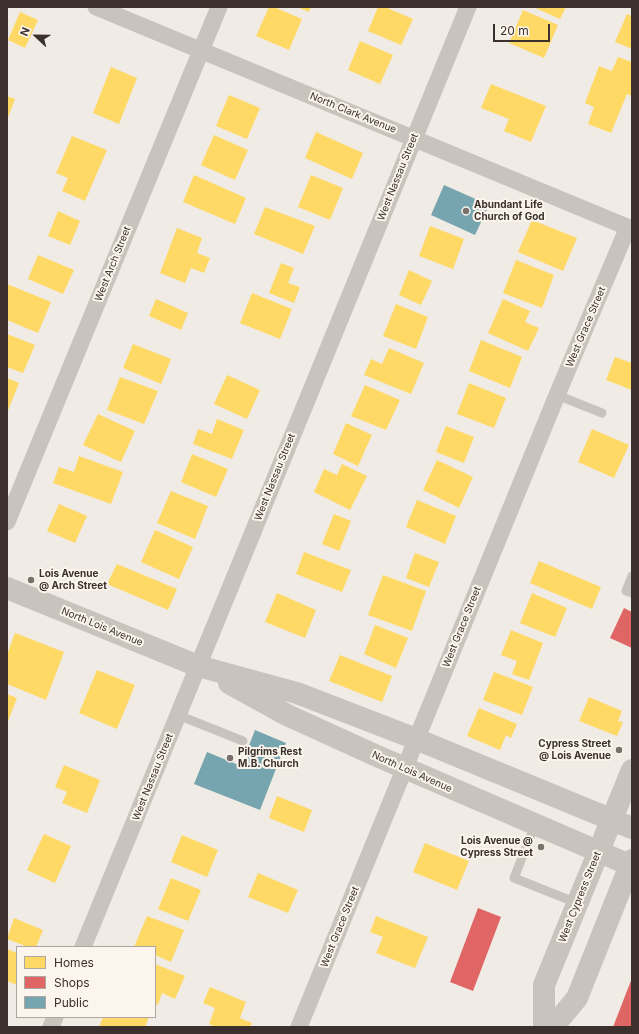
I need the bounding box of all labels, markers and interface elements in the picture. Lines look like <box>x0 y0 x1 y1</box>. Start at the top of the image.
north arrow <box>16 16 56 56</box>
scale bar <box>495 16 552 42</box>
text: 20 m <box>500 23 529 38</box>
text: N <box>17 25 33 38</box>
street label: North Clark Avenue <box>308 90 398 136</box>
street label: West Nassau Street <box>375 132 421 222</box>
place label: Abundant Life Church of God <box>474 199 545 222</box>
marker: Abundant Life Church of God <box>461 206 471 216</box>
street label: West Arch Street <box>93 225 133 303</box>
street label: West Grace Street <box>564 285 608 369</box>
street label: West Nassau Street <box>252 432 298 522</box>
place label: Lois Avenue @ Arch Street <box>39 568 107 592</box>
marker: Lois Avenue @ Arch Street <box>26 575 36 585</box>
street label: West Grace Street <box>440 585 484 669</box>
street label: North Lois Avenue <box>60 605 144 649</box>
street label: West Nassau Street <box>130 732 176 822</box>
place label: Cypress Street @ Lois Avenue <box>538 738 611 762</box>
marker: Cypress Street @ Lois Avenue <box>614 745 624 755</box>
place label: Pilgrims Rest M.B. Church <box>238 746 302 770</box>
street label: North Lois Avenue <box>370 749 454 795</box>
marker: Pilgrims Rest M.B. Church <box>225 753 235 763</box>
place label: Lois Avenue @ Cypress Street <box>460 835 533 858</box>
marker: Lois Avenue @ Cypress Street <box>536 842 546 852</box>
street label: West Cypress Street <box>556 850 604 944</box>
street label: West Grace Street <box>318 885 362 969</box>
legend <box>16 946 156 1018</box>
text: Homes <box>54 955 94 970</box>
text: Shops <box>54 975 90 990</box>
text: Public <box>54 995 89 1010</box>

